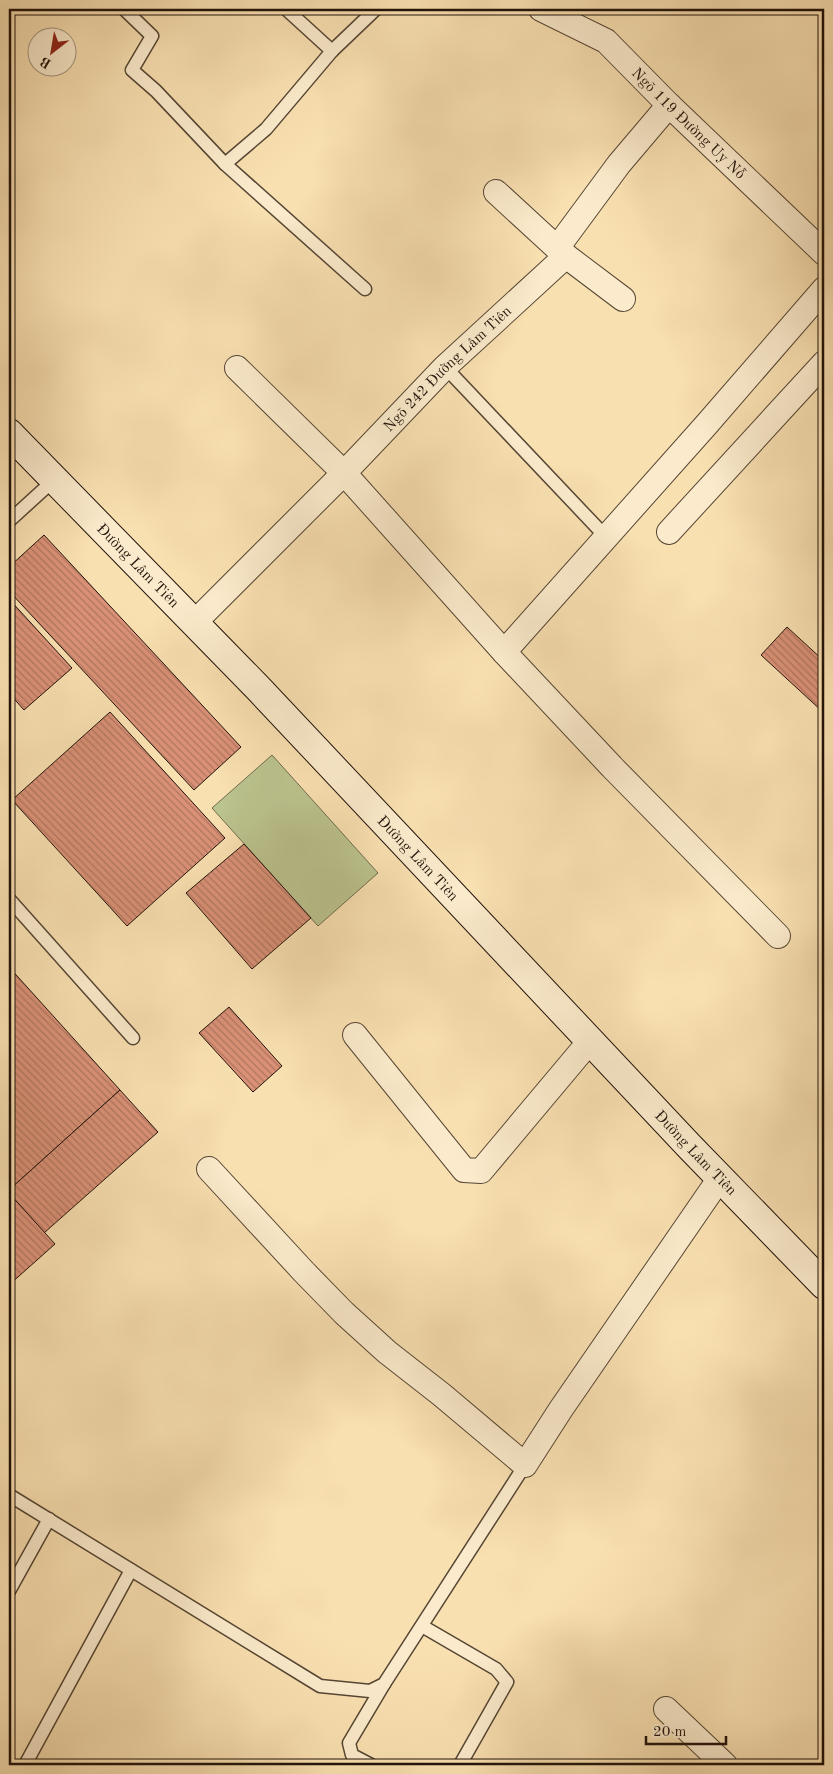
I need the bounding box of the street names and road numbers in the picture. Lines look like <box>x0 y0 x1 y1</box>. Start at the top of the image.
street label: Ngõ 119 Đường Uy Nỗ <box>628 66 748 182</box>
street label: Ngõ 242 Đường Lâm Tiên <box>381 304 515 435</box>
street label: Đường Lâm Tiên <box>93 522 181 611</box>
street label: Đường Lâm Tiên <box>374 814 460 905</box>
street label: Đường Lâm Tiên <box>651 1109 739 1199</box>

